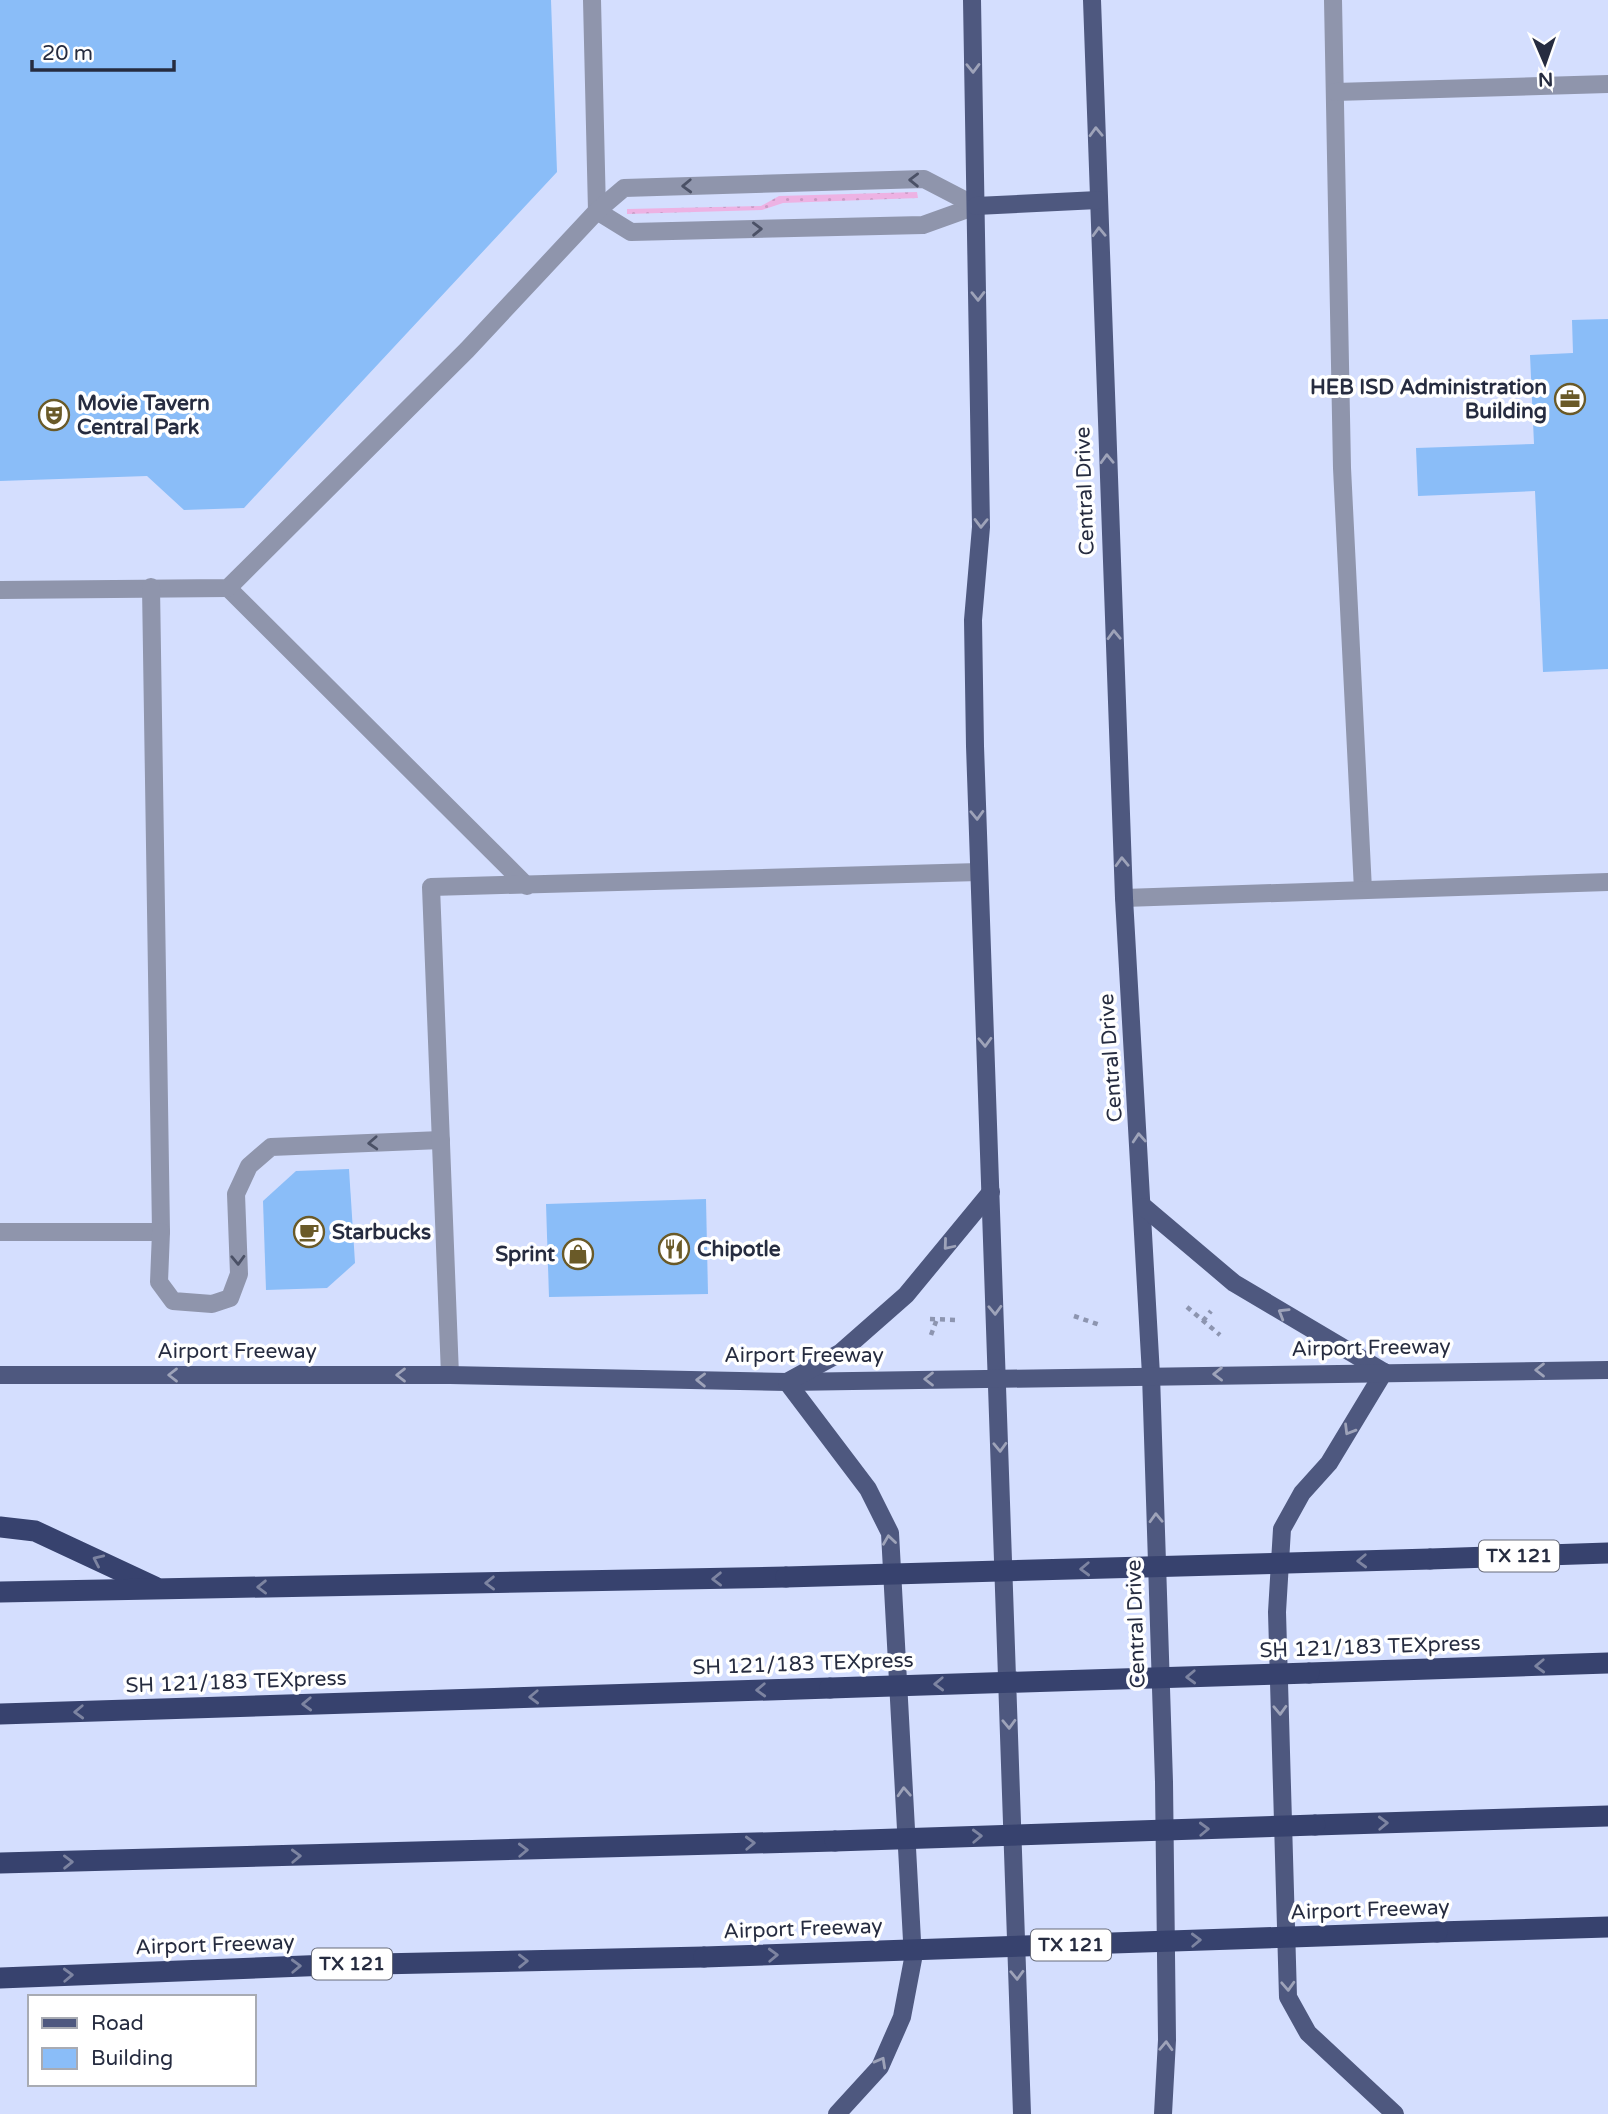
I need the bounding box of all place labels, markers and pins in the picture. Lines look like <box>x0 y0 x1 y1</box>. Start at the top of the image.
place label: HEB ISD Administration Building <box>1310 375 1547 424</box>
office icon: HEB ISD Administration Building <box>1553 382 1587 416</box>
place label: Movie Tavern Central Park <box>77 391 210 440</box>
theatre icon: Movie Tavern Central Park <box>37 398 71 432</box>
cafe icon: Starbucks <box>292 1215 326 1249</box>
place label: Starbucks <box>332 1220 431 1245</box>
restaurant icon: Chipotle <box>657 1232 691 1266</box>
shop icon: Sprint <box>561 1237 595 1271</box>
place label: Chipotle <box>697 1237 781 1262</box>
place label: Sprint <box>495 1242 555 1267</box>

